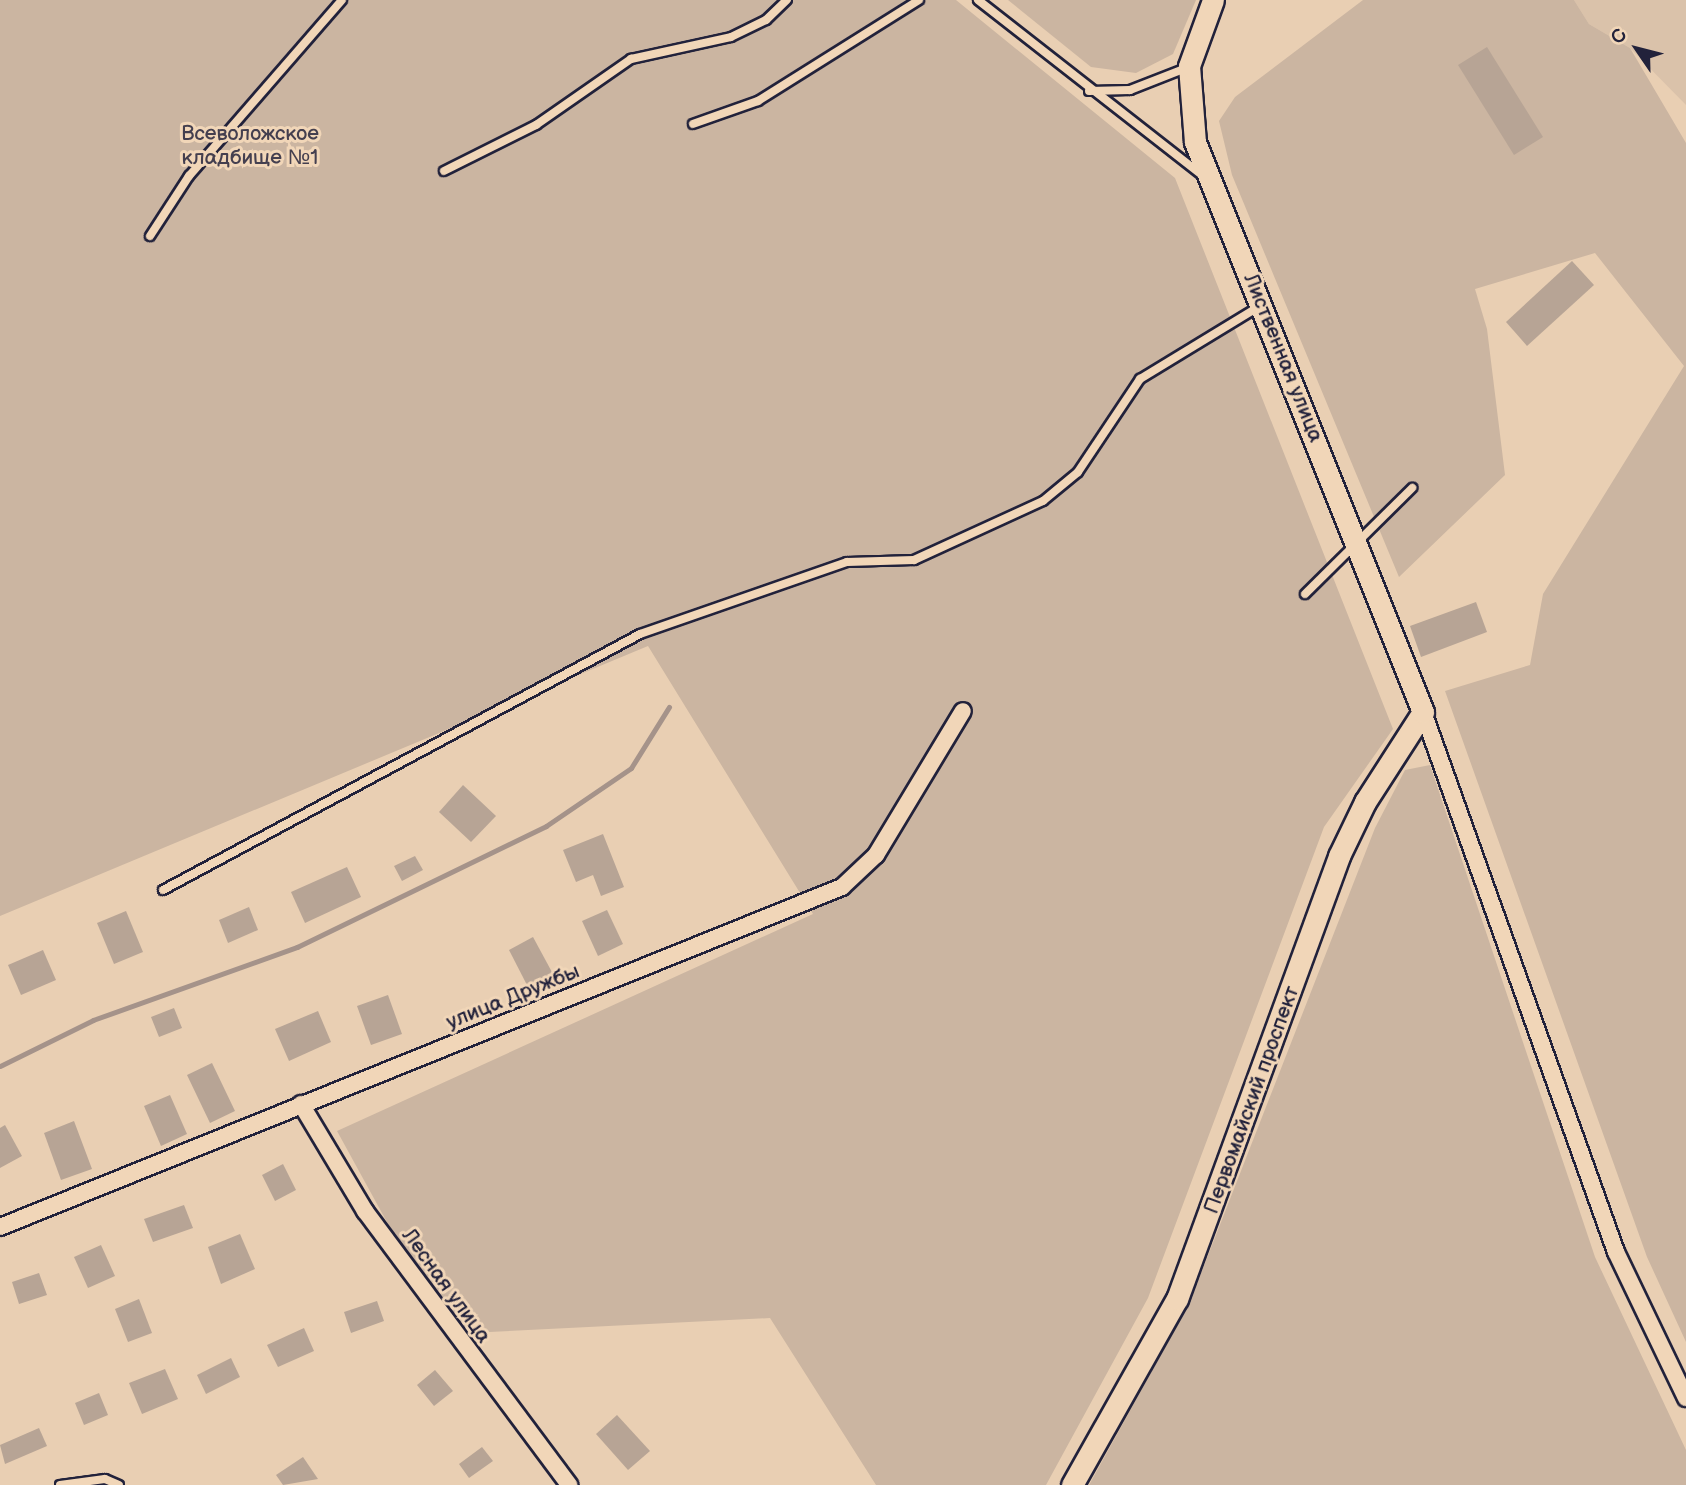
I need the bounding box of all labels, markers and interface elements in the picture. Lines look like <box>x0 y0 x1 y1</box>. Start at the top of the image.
north arrow <box>1602 14 1672 84</box>
text: С <box>1606 25 1633 49</box>
park label: Всеволожское кладбище №1 <box>181 121 319 171</box>
street label: Лиственная улица <box>1238 270 1328 446</box>
street label: улица Дружбы <box>443 959 583 1035</box>
street label: Первомайский проспект <box>1199 983 1305 1217</box>
street label: Лесная улица <box>396 1224 496 1348</box>

